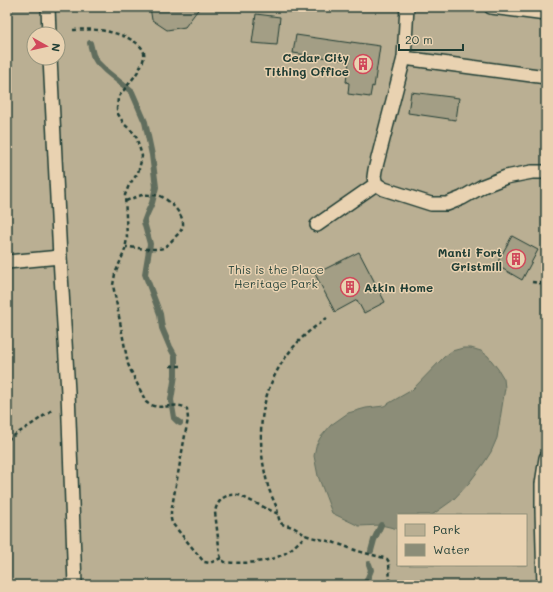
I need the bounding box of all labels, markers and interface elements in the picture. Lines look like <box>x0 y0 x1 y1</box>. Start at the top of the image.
north arrow <box>26 26 66 66</box>
scale bar <box>399 26 463 52</box>
text: 20 m <box>405 31 433 47</box>
text: N <box>48 42 64 53</box>
place label: Cedar City Tithing Office <box>265 49 349 79</box>
building icon: Cedar City Tithing Office <box>352 53 374 75</box>
place label: Manti Fort Gristmill <box>438 244 502 274</box>
building icon: Manti Fort Gristmill <box>505 248 527 270</box>
park label: This is the Place Heritage Park <box>228 261 324 291</box>
building icon: Atkin Home <box>339 276 361 298</box>
place label: Atkin Home <box>364 279 433 295</box>
legend <box>397 514 527 566</box>
text: Park <box>433 521 460 537</box>
text: Water <box>433 541 470 557</box>

